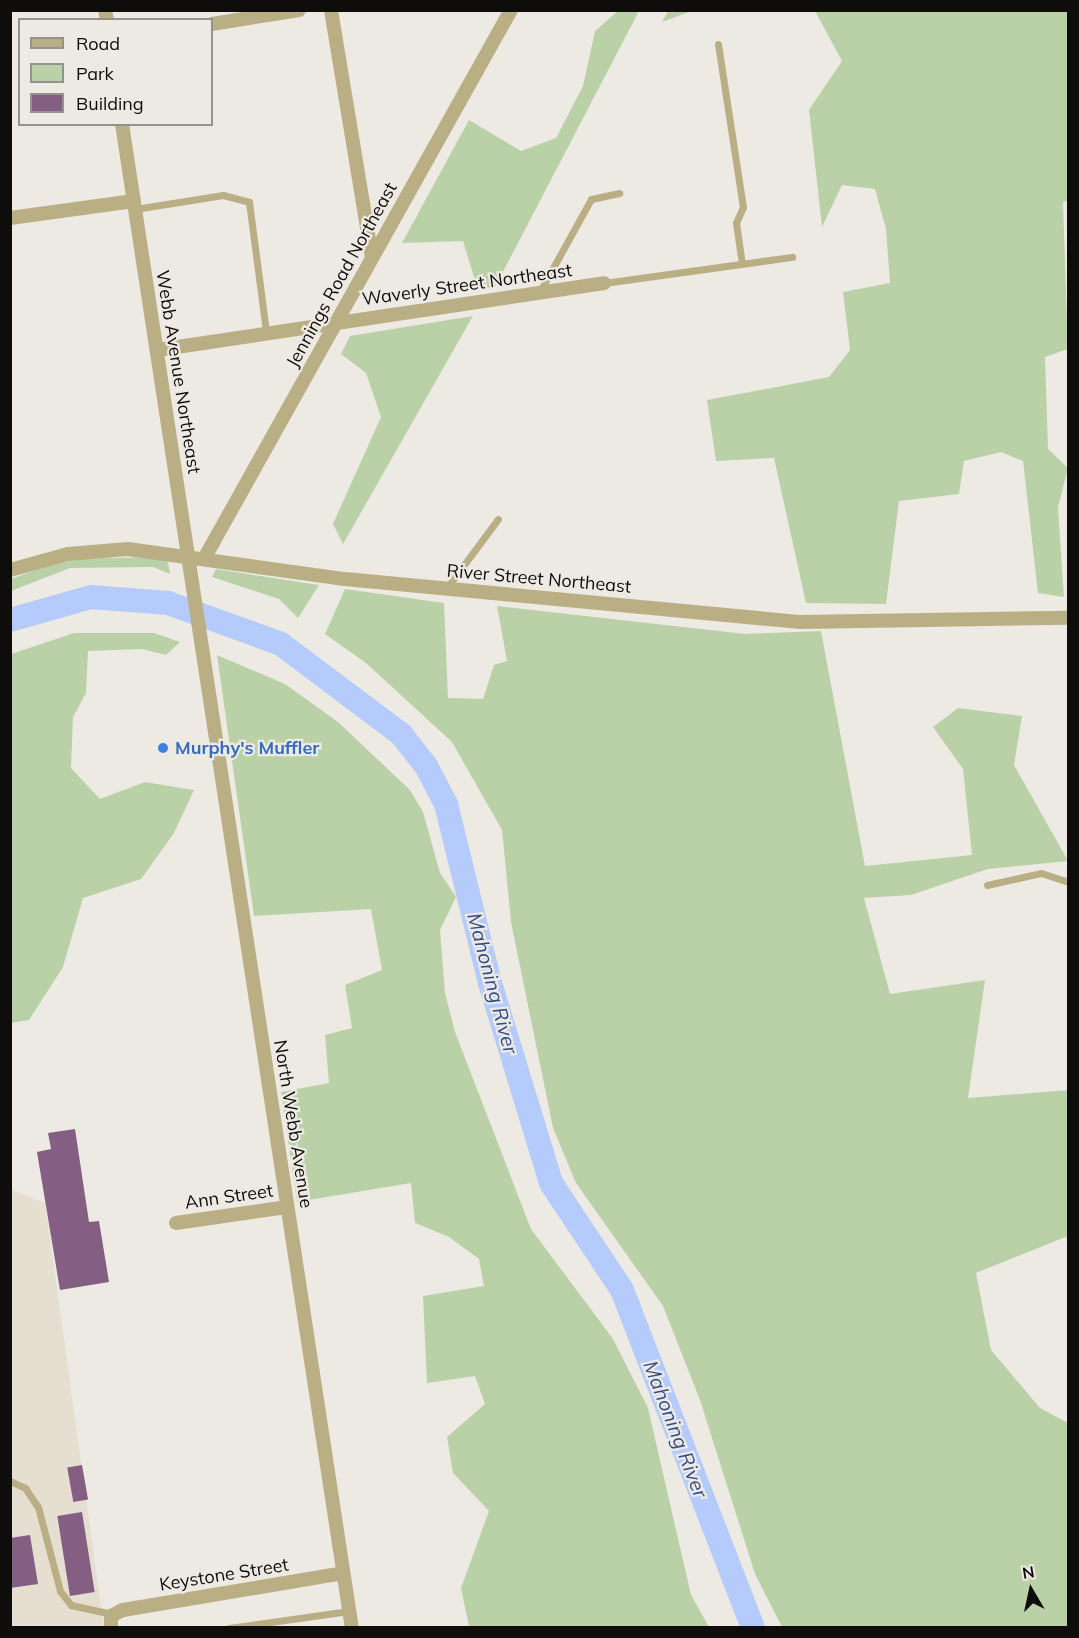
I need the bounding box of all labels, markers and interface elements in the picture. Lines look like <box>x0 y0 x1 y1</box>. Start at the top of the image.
legend <box>18 18 213 126</box>
text: Road <box>76 32 120 55</box>
text: Park <box>76 62 114 85</box>
text: Building <box>76 92 144 115</box>
street label: Jennings Road Northeast <box>282 179 402 371</box>
street label: Waverly Street Northeast <box>361 260 573 310</box>
street label: Webb Avenue Northeast <box>151 269 205 475</box>
street label: River Street Northeast <box>446 560 632 598</box>
place label: Murphy's Muffler <box>175 737 319 759</box>
marker: Murphy's Muffler <box>156 741 170 755</box>
water label: Mahoning River <box>463 910 523 1056</box>
street label: North Webb Avenue <box>269 1038 317 1210</box>
street label: Ann Street <box>184 1180 274 1214</box>
water label: Mahoning River <box>639 1357 713 1501</box>
street label: Keystone Street <box>158 1554 290 1596</box>
north arrow <box>1001 1560 1061 1620</box>
text: N <box>1021 1561 1036 1583</box>

